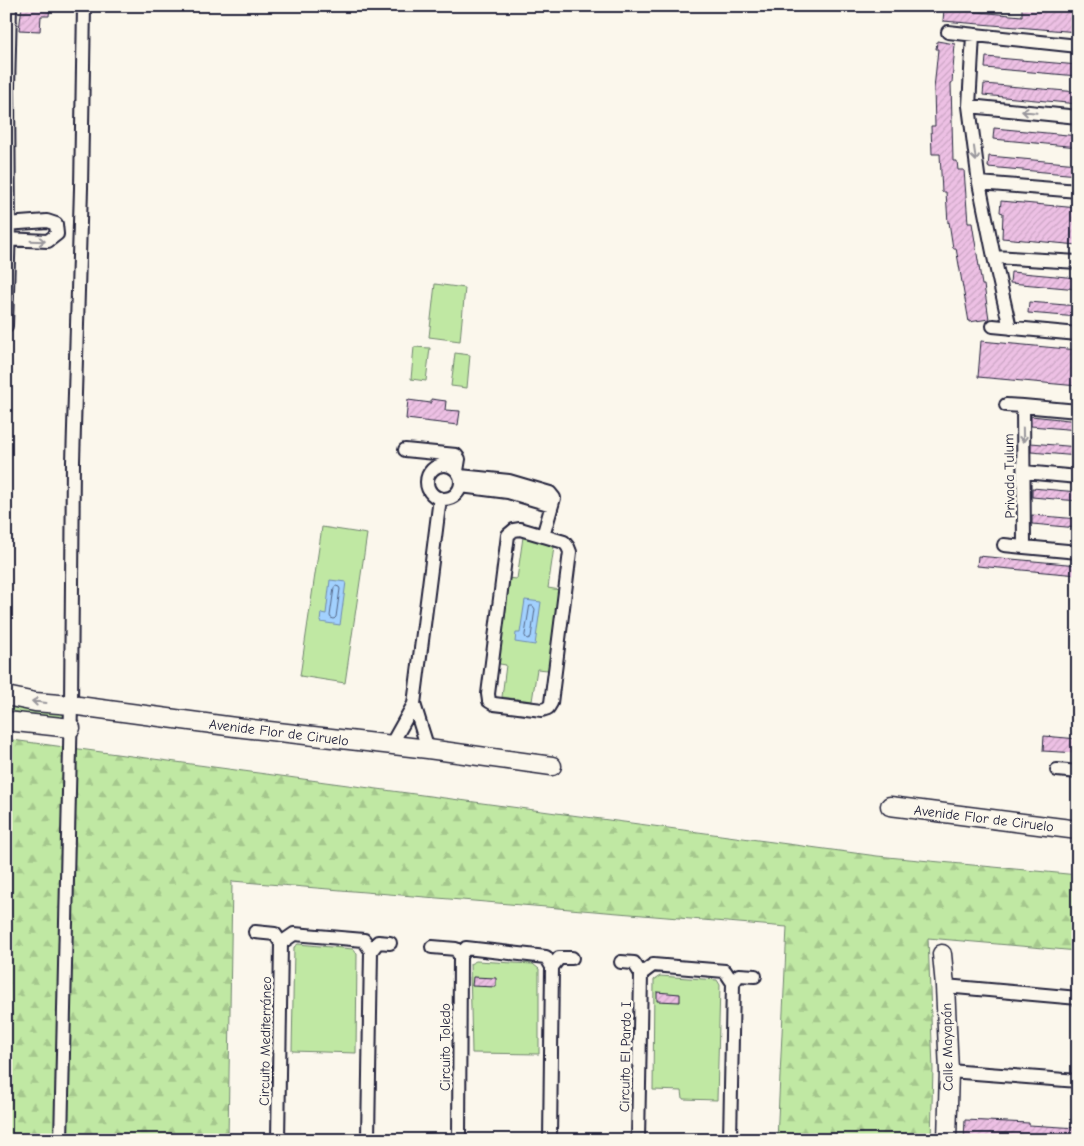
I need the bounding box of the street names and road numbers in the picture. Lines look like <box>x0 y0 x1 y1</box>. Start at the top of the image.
street label: Privada Tulum <box>1000 433 1019 519</box>
street label: Avenide Flor de Ciruelo <box>208 715 350 750</box>
street label: Avenide Flor de Ciruelo <box>913 801 1055 836</box>
street label: Circuito Mediterráneo <box>256 976 275 1106</box>
street label: Circuito El Pardo I <box>616 1002 635 1112</box>
street label: Circuito Toledo <box>437 1003 454 1091</box>
street label: Calle Mayapán <box>938 1003 957 1091</box>

